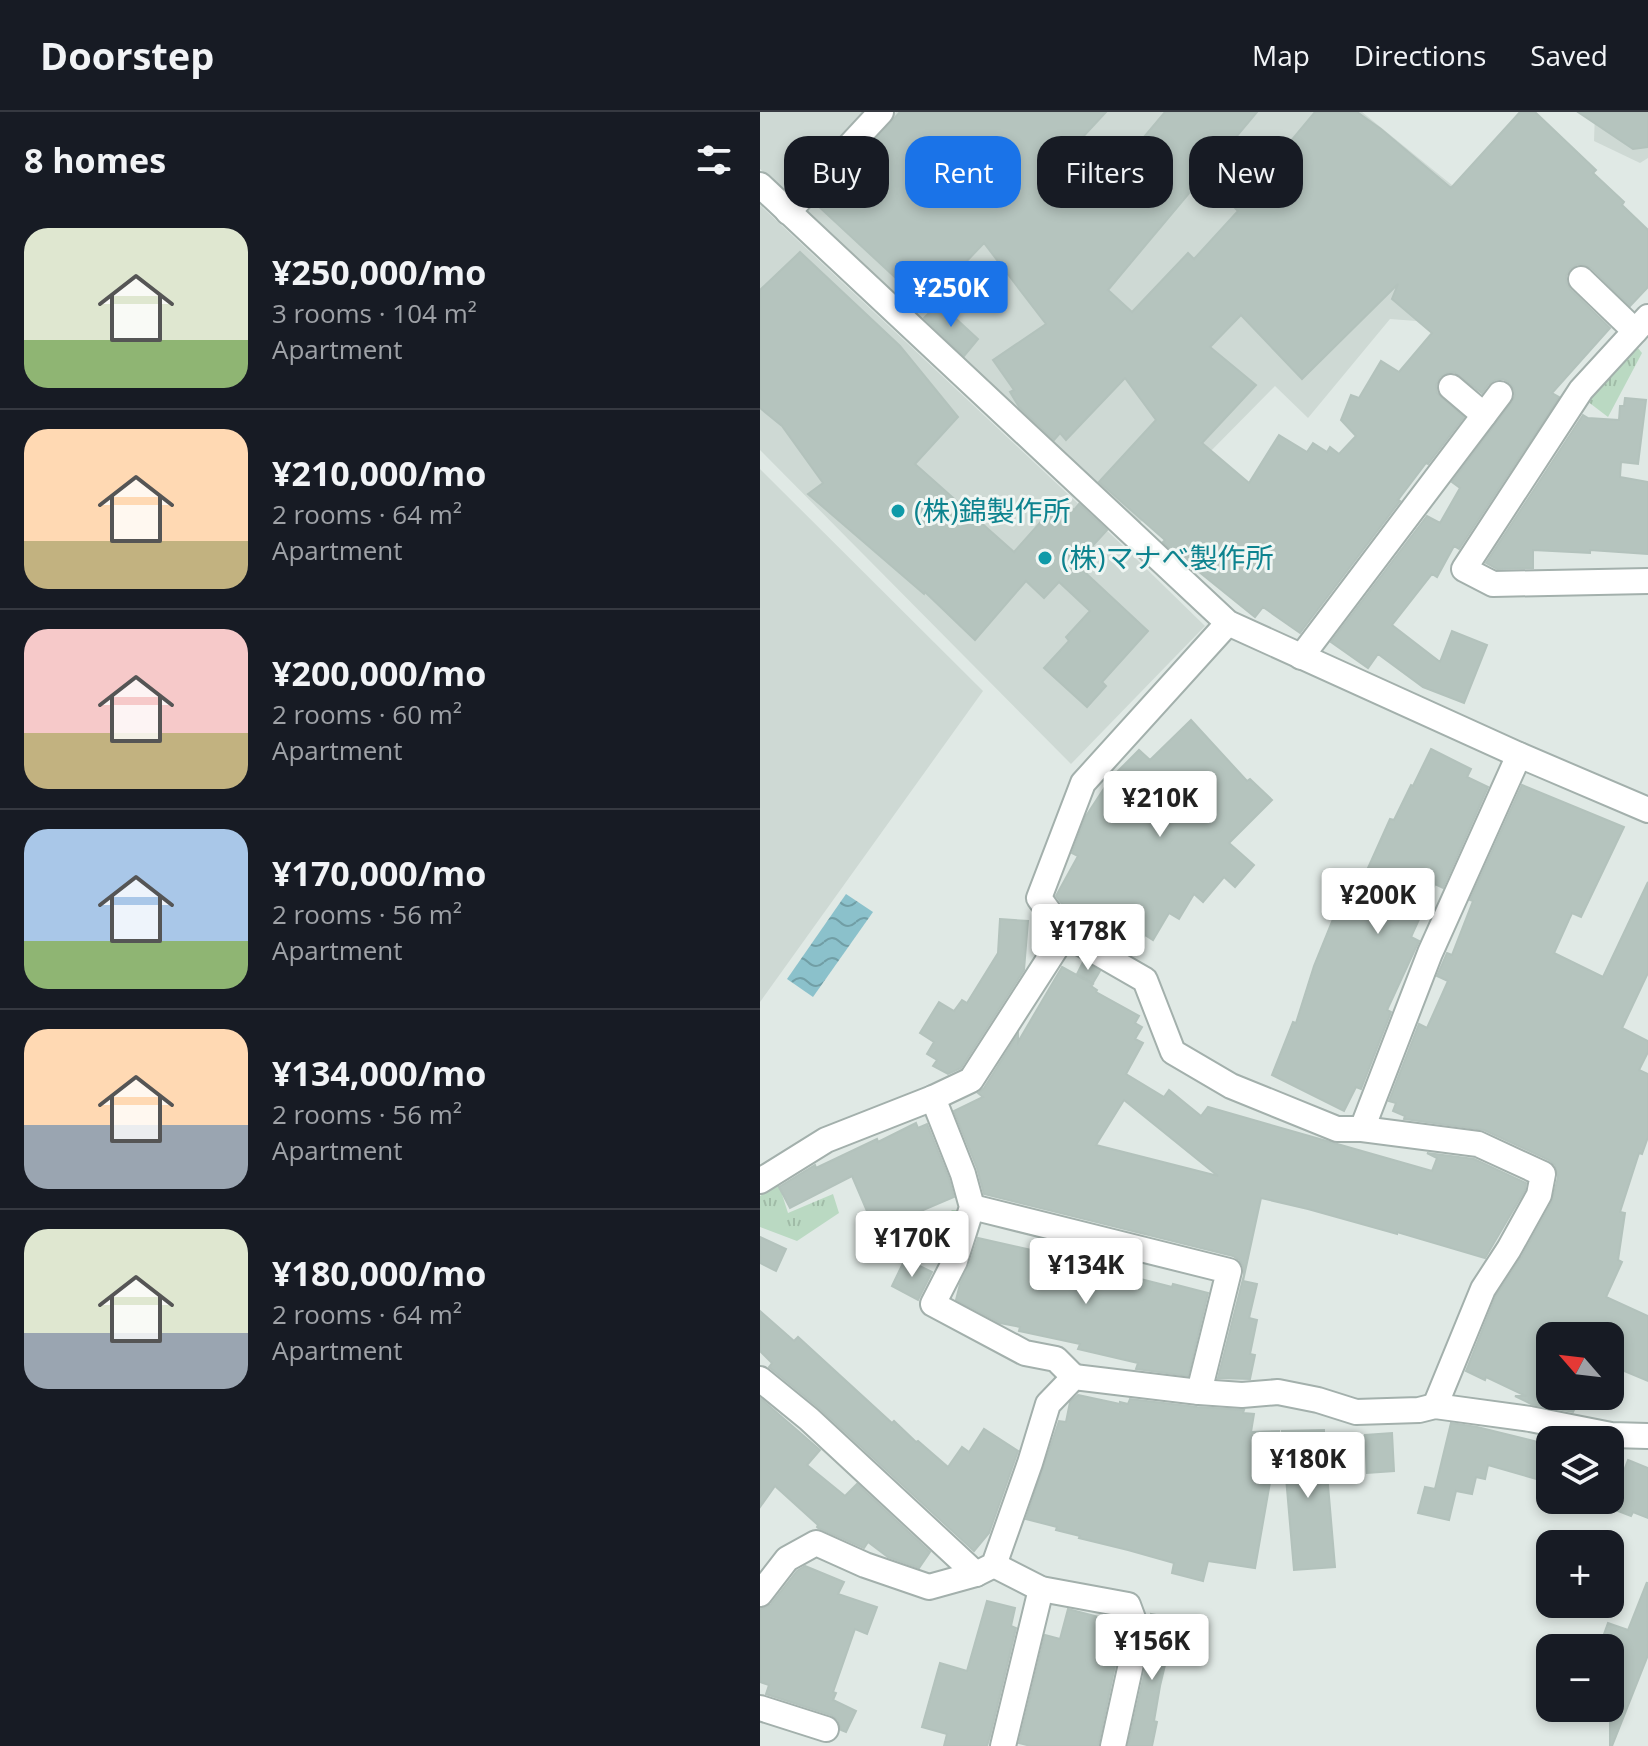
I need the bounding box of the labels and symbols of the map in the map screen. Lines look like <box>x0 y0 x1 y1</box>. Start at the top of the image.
pin: ¥250K <box>895 261 1007 329</box>
place label: (株)錦製作所 <box>914 491 1071 529</box>
marker: (株)錦製作所 <box>889 502 907 520</box>
place label: (株)マナべ製作所 <box>1061 538 1274 576</box>
marker: (株)マナべ製作所 <box>1036 549 1054 567</box>
pin: ¥210K <box>1104 771 1216 839</box>
pin: ¥200K <box>1322 868 1434 936</box>
pin: ¥178K <box>1032 904 1144 972</box>
pin: ¥170K <box>856 1211 968 1279</box>
pin: ¥134K <box>1030 1238 1142 1306</box>
north arrow <box>1536 1322 1624 1410</box>
pin: ¥180K <box>1252 1432 1364 1500</box>
pin: ¥156K <box>1096 1614 1208 1682</box>

